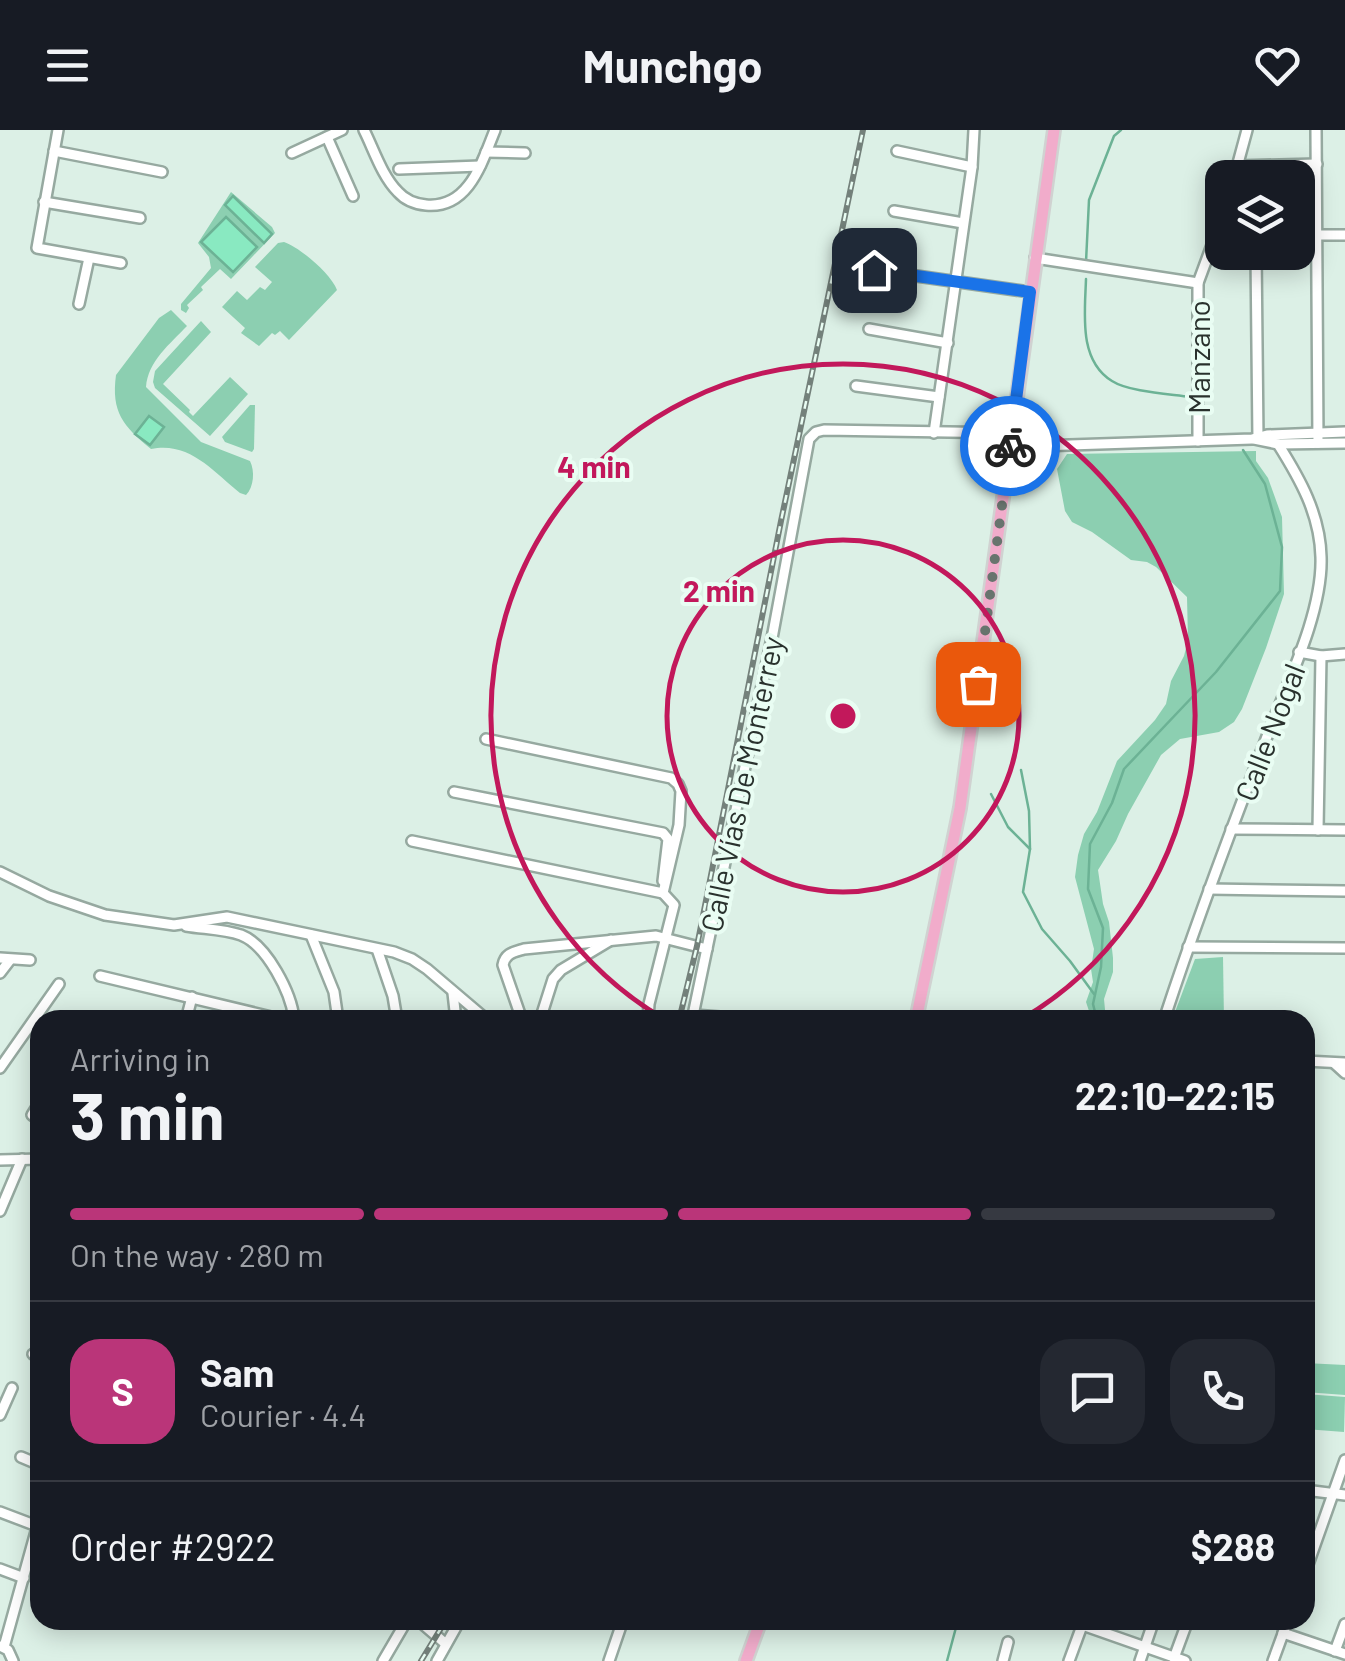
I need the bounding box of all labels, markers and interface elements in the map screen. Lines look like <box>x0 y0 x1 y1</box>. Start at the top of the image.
icon: menu <box>40 38 95 93</box>
text: Munchgo <box>582 38 763 92</box>
icon: heart <box>1250 38 1305 93</box>
map controls <box>1205 160 1315 270</box>
button: layers <box>1205 160 1315 270</box>
pin <box>832 228 917 313</box>
icon: home <box>847 243 902 298</box>
street label: Manzano <box>1180 300 1216 414</box>
courier <box>960 396 1060 496</box>
icon: bike <box>983 419 1038 474</box>
text: 4 min <box>557 448 631 484</box>
text: 2 min <box>683 572 755 608</box>
street label: Calle Vías De Monterrey <box>692 633 790 935</box>
pin <box>936 642 1021 727</box>
icon: bag <box>951 657 1006 712</box>
street label: Calle Nogal <box>1226 658 1312 806</box>
centre of rings <box>825 698 861 734</box>
text: Arriving in <box>70 1039 210 1077</box>
text: 22:10–22:15 <box>1075 1072 1275 1118</box>
text: 3 min <box>70 1075 225 1153</box>
text: On the way · 280 m <box>70 1235 324 1273</box>
button: chat <box>1040 1339 1145 1444</box>
button: phone <box>1170 1339 1275 1444</box>
text: Sam <box>200 1349 274 1395</box>
text: S <box>111 1368 134 1414</box>
text: Courier · 4.4 <box>200 1395 366 1433</box>
text: Order #2922 <box>70 1523 276 1569</box>
text: $288 <box>1191 1523 1275 1569</box>

